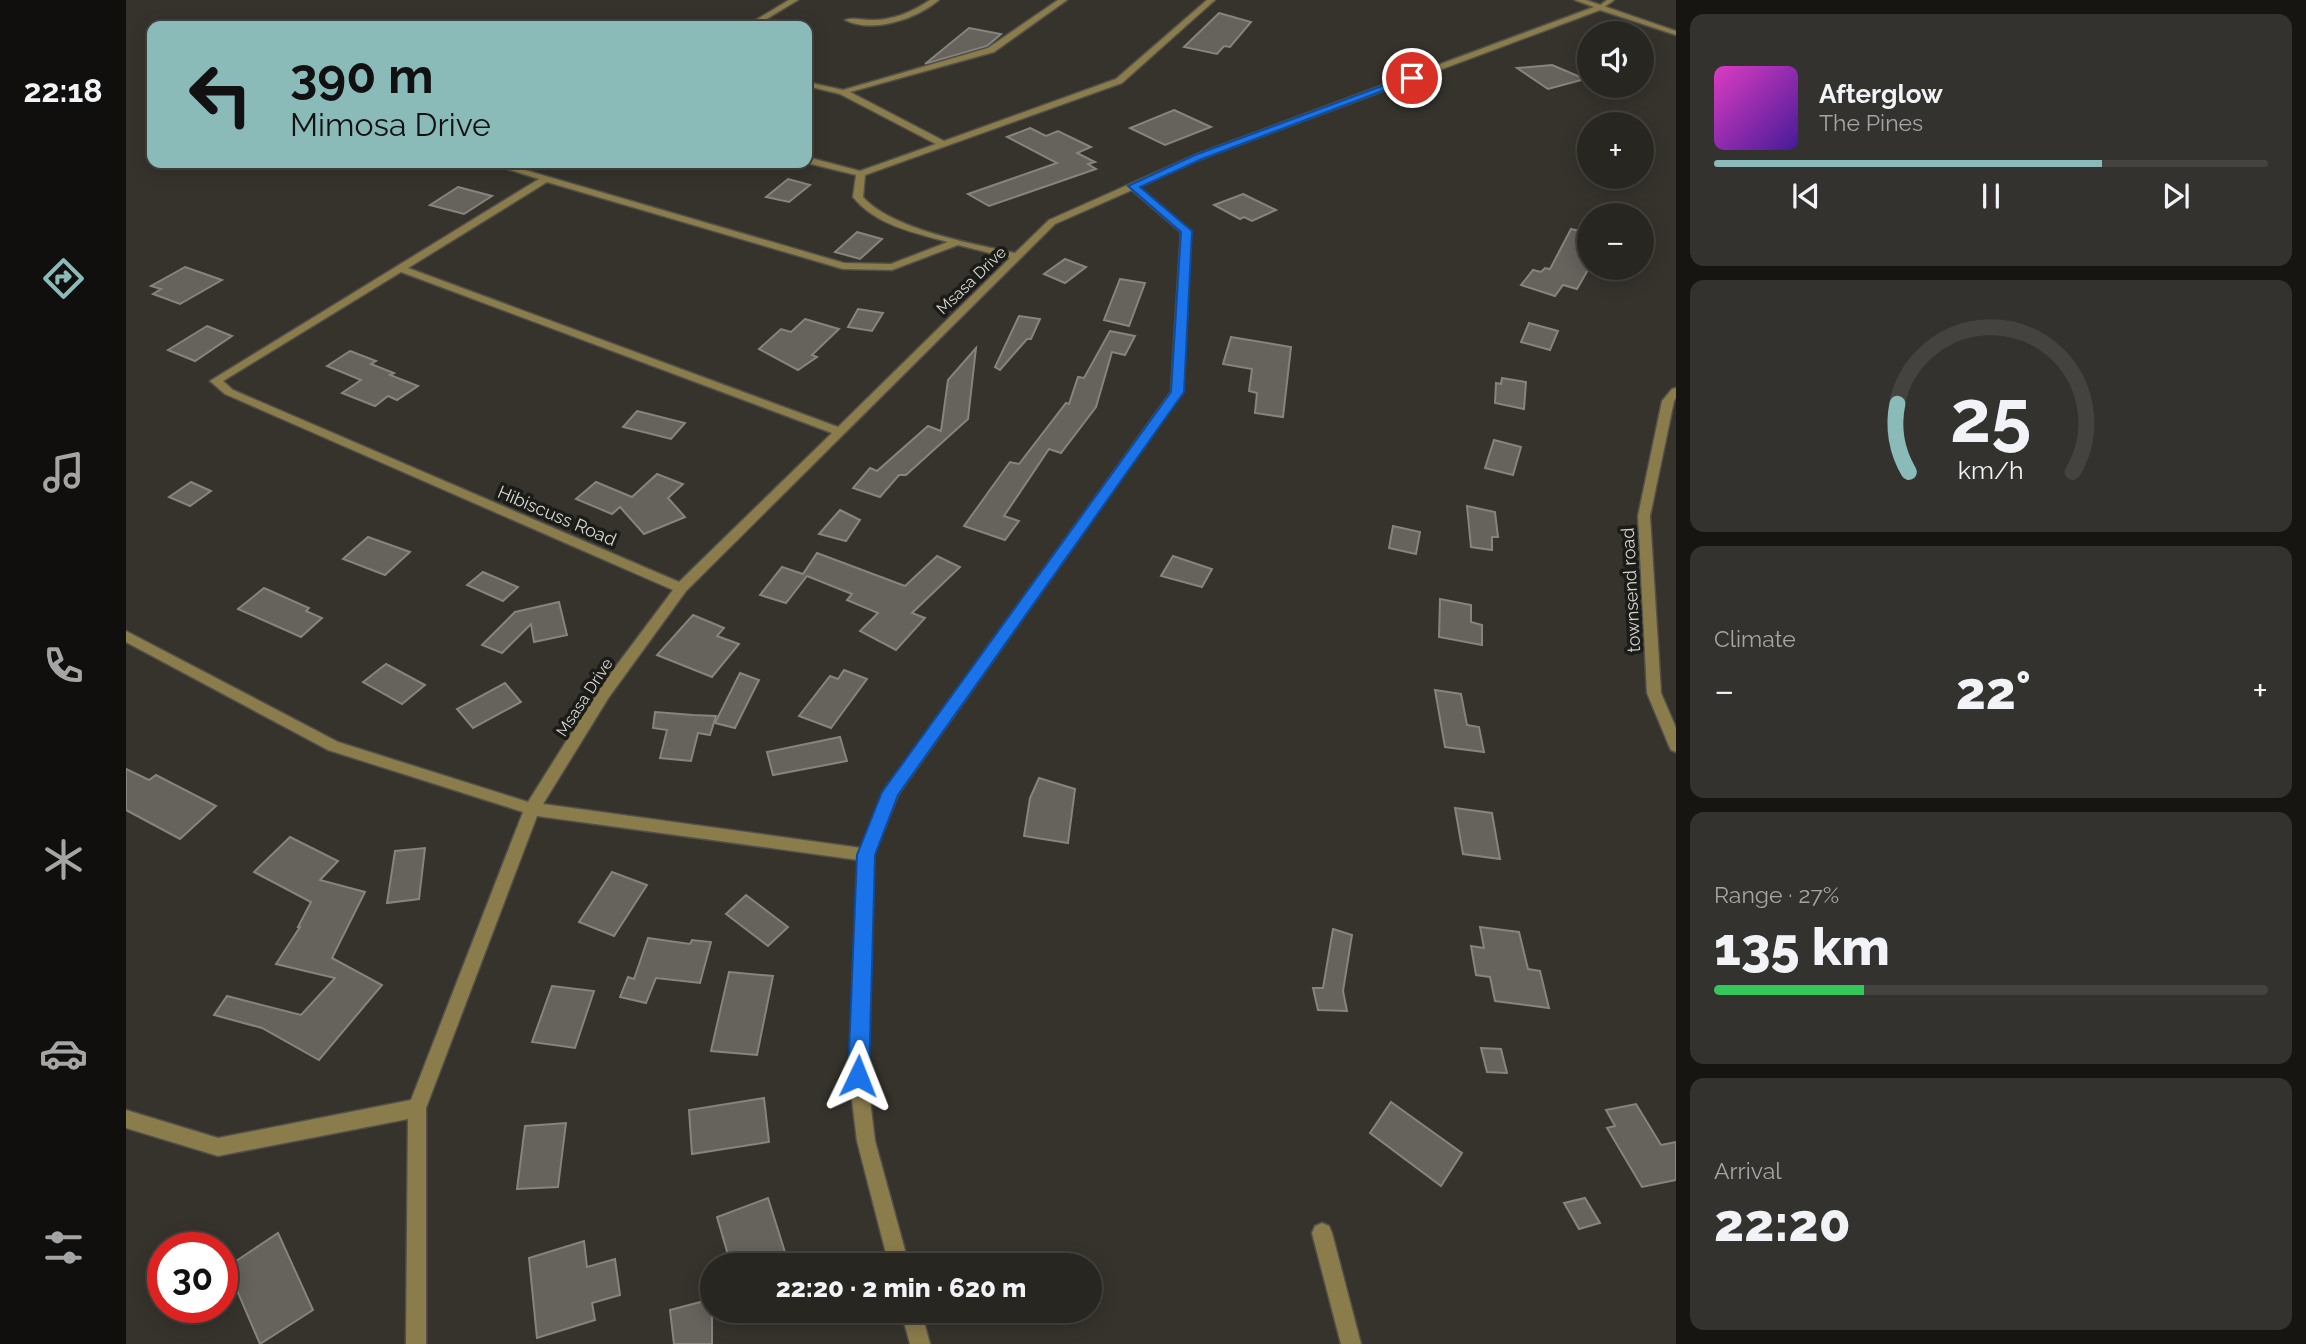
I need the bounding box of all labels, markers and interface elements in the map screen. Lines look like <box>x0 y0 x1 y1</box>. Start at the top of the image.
map controls <box>1577 21 1654 280</box>
button: sound <box>1577 21 1654 98</box>
text: 390 m <box>290 47 434 104</box>
pin <box>1382 48 1442 108</box>
icon: left <box>175 49 266 140</box>
icon: arrive <box>1393 59 1431 97</box>
text: 22:18 <box>23 72 103 109</box>
text: Afterglow <box>1819 79 1943 109</box>
text: Mimosa Drive <box>290 106 491 143</box>
text: The Pines <box>1819 109 1923 136</box>
button: + <box>1577 112 1654 189</box>
icon: previous <box>1787 177 1825 215</box>
icon: pause <box>1972 177 2010 215</box>
icon: next <box>2157 177 2195 215</box>
button: − <box>1577 203 1654 280</box>
street label: Msasa Drive <box>933 243 1010 318</box>
icon: directions <box>39 254 88 303</box>
text: 25 <box>1950 374 2032 459</box>
icon: music <box>39 448 88 497</box>
text: km/h <box>1958 455 2024 485</box>
street label: Hibiscuss Road <box>495 481 620 550</box>
street label: townsend road <box>1617 527 1644 653</box>
text: Climate <box>1714 625 1796 652</box>
icon: phone <box>39 641 88 690</box>
street label: Msasa Drive <box>552 655 617 740</box>
text: 22° <box>1956 660 2031 721</box>
text: − <box>1714 668 1734 713</box>
text: + <box>2252 668 2268 713</box>
icon: climate <box>39 835 88 884</box>
text: Range · 27% <box>1714 881 1839 908</box>
text: 135 km <box>1714 916 1890 977</box>
icon: car <box>39 1029 88 1078</box>
position arrow <box>821 1039 895 1113</box>
text: Arrival <box>1714 1157 1781 1184</box>
text: 22:20 <box>1714 1192 1851 1253</box>
icon: filters <box>39 1223 88 1272</box>
speed limit sign: 30 <box>147 1232 238 1323</box>
text: 22:20 · 2 min · 620 m <box>776 1273 1026 1303</box>

